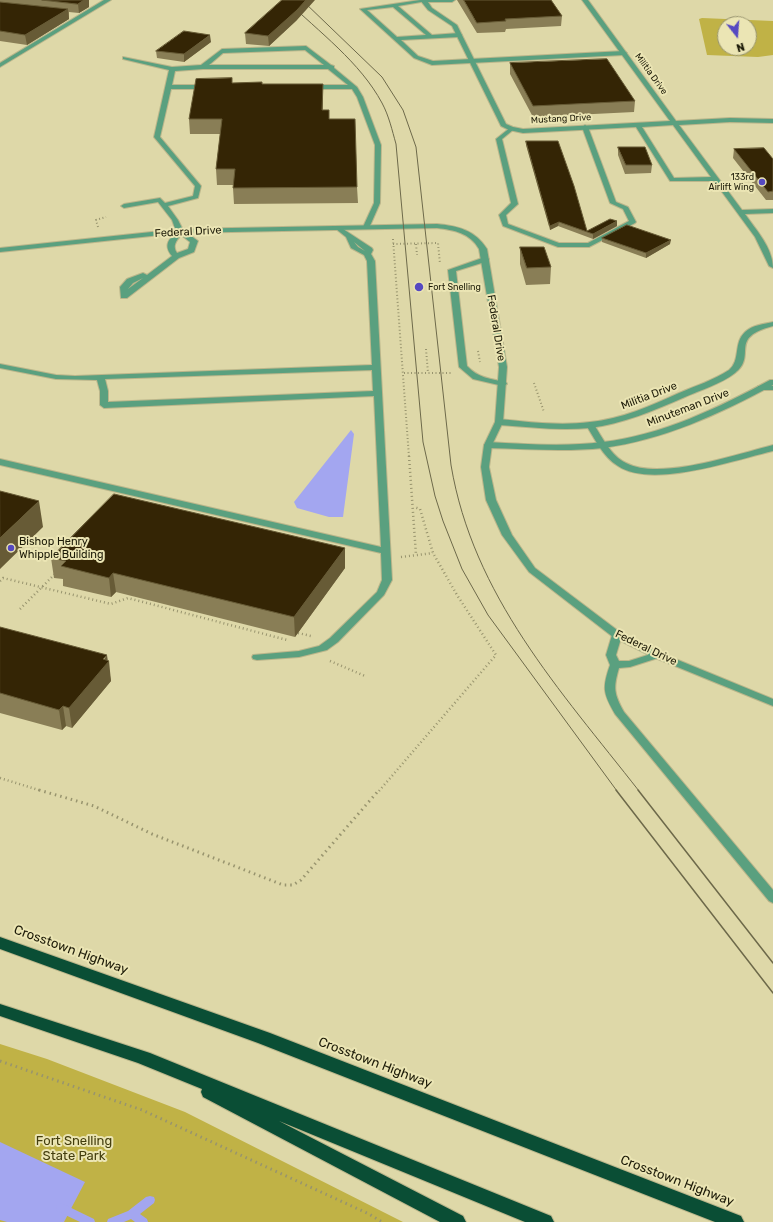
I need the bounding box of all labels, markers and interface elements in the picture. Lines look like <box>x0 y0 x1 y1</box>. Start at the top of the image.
north arrow <box>717 16 757 56</box>
text: N <box>735 40 746 54</box>
street label: Militia Drive <box>632 51 670 97</box>
street label: Mustang Drive <box>531 112 591 126</box>
place label: 133rd Airlift Wing <box>709 172 754 193</box>
marker: 133rd Airlift Wing <box>757 177 767 187</box>
street label: Federal Drive <box>154 224 222 240</box>
marker: Fort Snelling <box>413 281 425 293</box>
place label: Fort Snelling <box>428 282 481 292</box>
street label: Federal Drive <box>484 294 508 362</box>
street label: Militia Drive <box>619 379 679 413</box>
street label: Minuteman Drive <box>645 386 731 430</box>
place label: Bishop Henry Whipple Building <box>19 535 104 561</box>
marker: Bishop Henry Whipple Building <box>6 543 16 553</box>
street label: Federal Drive <box>613 627 679 669</box>
street label: Crosstown Highway <box>12 922 130 978</box>
street label: Crosstown Highway <box>316 1034 434 1092</box>
park label: Fort Snelling State Park <box>36 1133 112 1164</box>
street label: Crosstown Highway <box>618 1152 736 1210</box>

